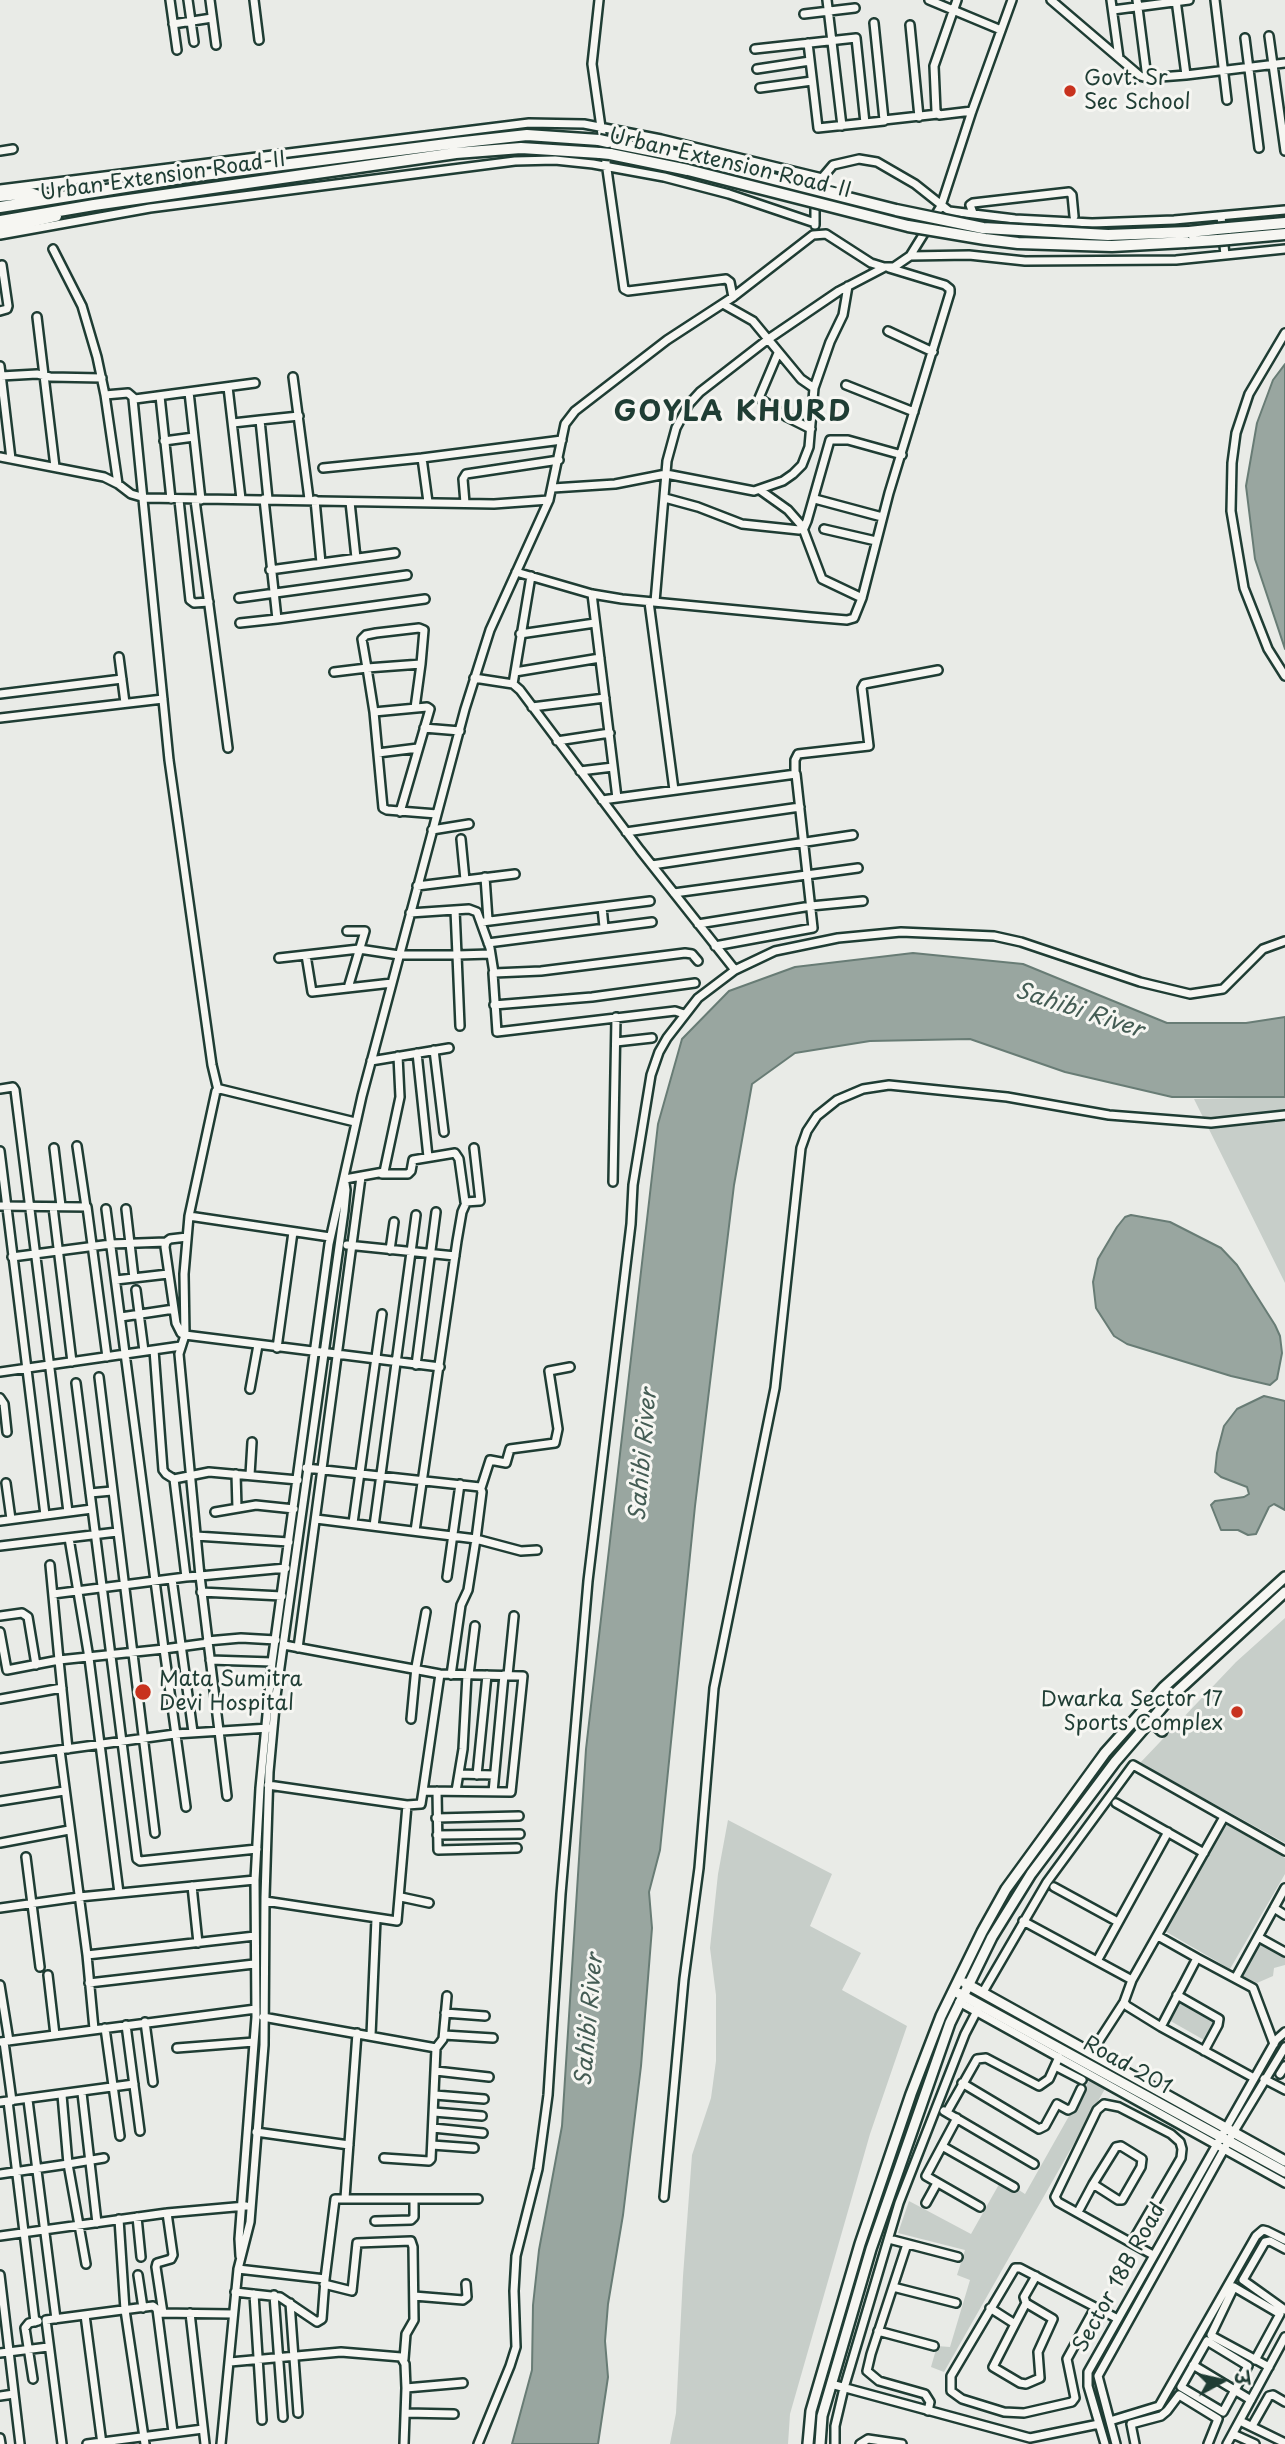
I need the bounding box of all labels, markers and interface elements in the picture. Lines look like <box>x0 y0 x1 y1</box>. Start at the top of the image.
place label: Govt. Sr Sec School <box>1084 66 1191 116</box>
marker: Govt. Sr Sec School <box>1062 83 1078 99</box>
street label: Urban Extension Road-II <box>606 124 854 204</box>
street label: Urban Extension Road-II <box>38 147 288 207</box>
district label: GOYLA KHURD <box>616 396 850 430</box>
water label: Sahibi River <box>1012 977 1146 1045</box>
water label: Sahibi River <box>624 1388 664 1522</box>
place label: Mata Sumitra Devi Hospital <box>159 1667 302 1717</box>
marker: Mata Sumitra Devi Hospital <box>133 1682 153 1702</box>
place label: Dwarka Sector 17 Sports Complex <box>1041 1687 1223 1737</box>
marker: Dwarka Sector 17 Sports Complex <box>1229 1704 1245 1720</box>
water label: Sahibi River <box>570 1953 610 2087</box>
street label: Road 201 <box>1078 2031 1176 2101</box>
street label: Sector 18B Road <box>1069 2199 1171 2357</box>
north arrow <box>1187 2346 1257 2416</box>
text: उ <box>1228 2370 1258 2386</box>

